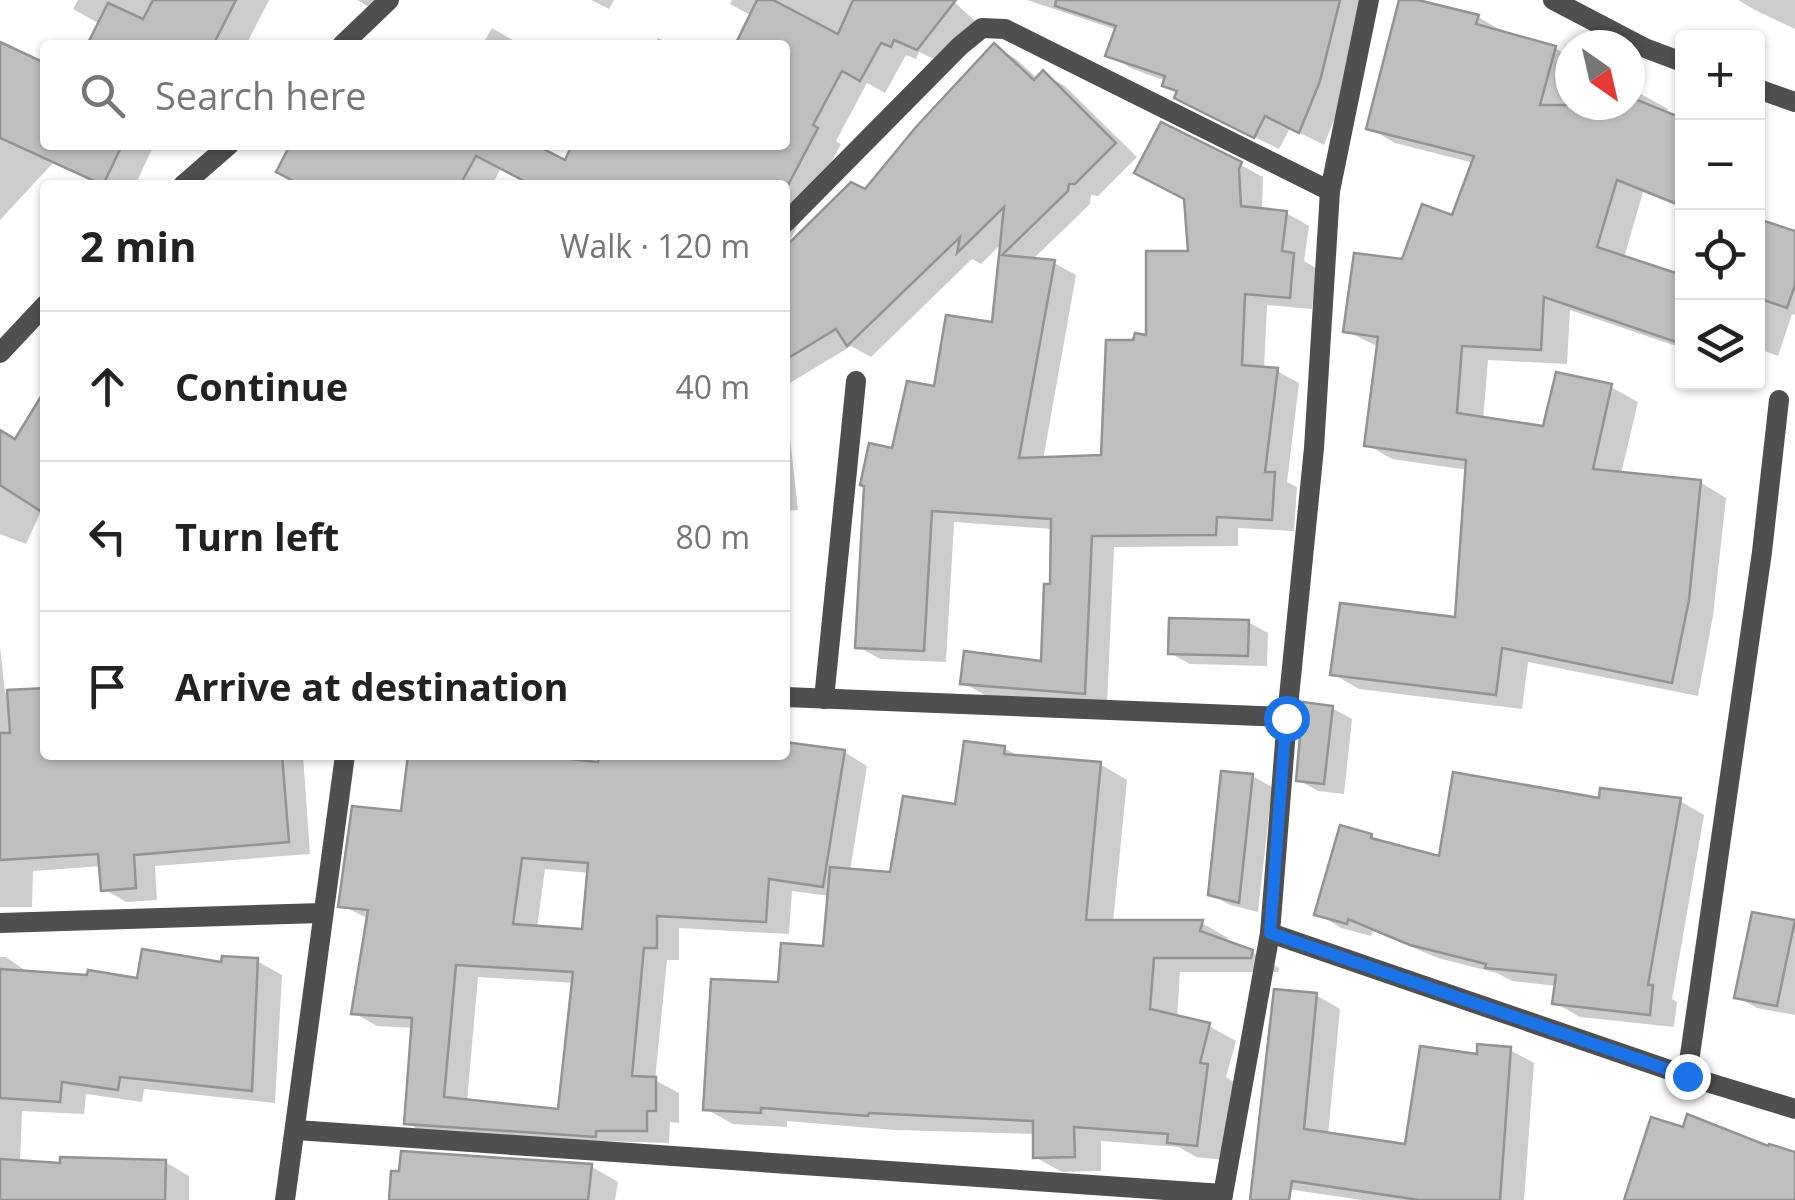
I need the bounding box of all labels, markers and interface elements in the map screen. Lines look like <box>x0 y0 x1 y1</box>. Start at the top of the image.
north arrow <box>1555 30 1645 120</box>
map controls <box>1675 30 1765 390</box>
button: + <box>1675 30 1765 120</box>
search box <box>40 40 790 150</box>
icon: search <box>75 68 130 123</box>
text: Search here <box>155 69 367 121</box>
button: − <box>1675 120 1765 210</box>
button: locate <box>1675 210 1765 300</box>
text: 2 min <box>80 217 197 274</box>
text: Walk · 120 m <box>560 224 750 267</box>
button: layers <box>1675 300 1765 390</box>
icon: ahead <box>80 359 135 414</box>
text: Continue <box>175 360 348 412</box>
text: 40 m <box>675 365 750 408</box>
icon: left <box>80 509 135 564</box>
text: Turn left <box>175 510 339 562</box>
text: 80 m <box>675 515 750 558</box>
icon: arrive <box>80 659 135 714</box>
text: Arrive at destination <box>175 660 569 712</box>
route start <box>1264 696 1310 742</box>
route end <box>1665 1054 1711 1100</box>

